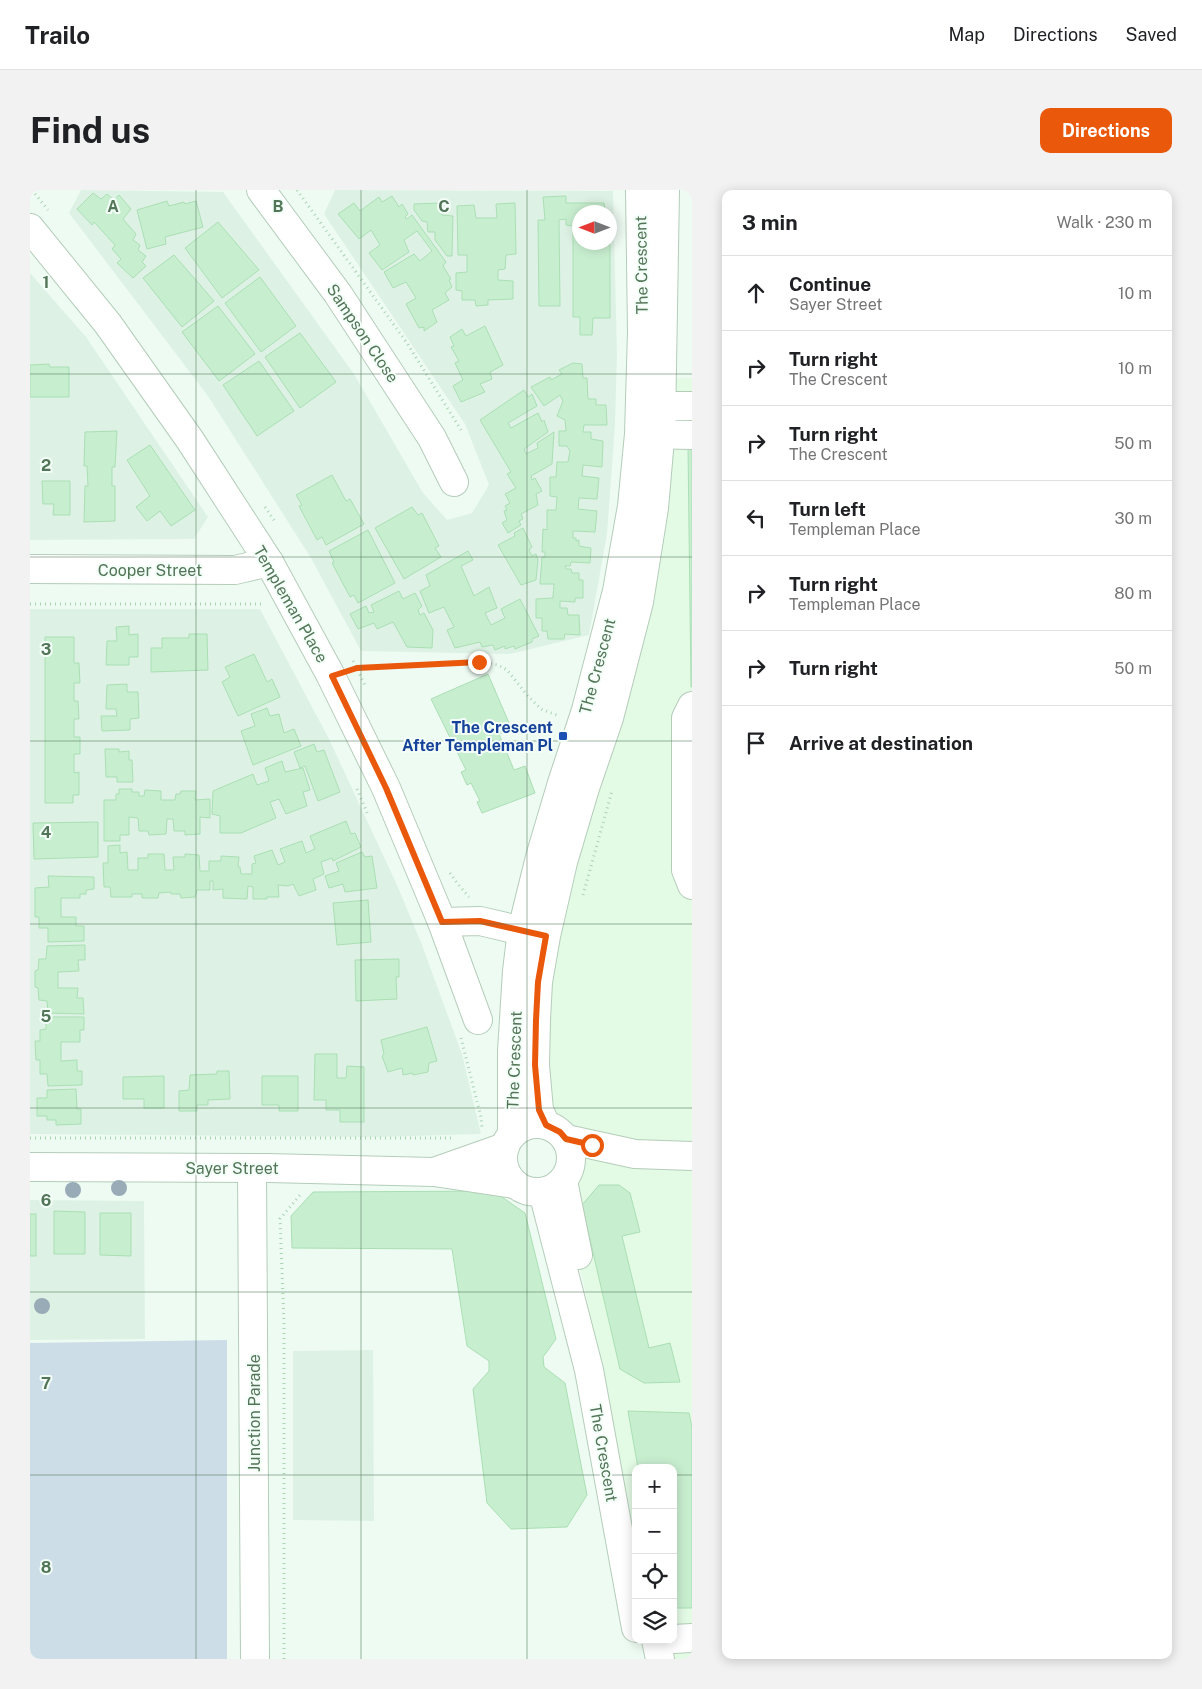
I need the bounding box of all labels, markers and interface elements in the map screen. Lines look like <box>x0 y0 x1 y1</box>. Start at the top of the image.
text: Trailo <box>25 21 90 49</box>
text: Map <box>948 24 985 45</box>
text: Directions <box>1013 24 1098 45</box>
text: Saved <box>1126 24 1177 45</box>
button: Directions <box>1040 108 1172 153</box>
text: Find us <box>30 110 150 151</box>
text: A <box>107 197 119 216</box>
text: B <box>273 197 284 216</box>
text: C <box>438 197 450 216</box>
north arrow <box>572 205 617 250</box>
text: 3 min <box>742 210 798 235</box>
text: Walk · 230 m <box>1056 213 1152 232</box>
street label: The Crescent <box>631 216 652 314</box>
text: 1 <box>43 273 49 292</box>
text: Continue <box>789 273 871 295</box>
icon: ahead <box>742 279 770 307</box>
street label: Sampson Close <box>323 280 403 386</box>
text: 10 m <box>1118 284 1152 303</box>
text: Sayer Street <box>789 295 883 314</box>
text: Turn right <box>789 348 878 370</box>
icon: right <box>742 354 770 382</box>
text: 10 m <box>1118 359 1152 378</box>
text: The Crescent <box>789 370 888 389</box>
text: Turn right <box>789 423 878 445</box>
icon: right <box>742 429 770 457</box>
text: 50 m <box>1114 434 1152 453</box>
text: The Crescent <box>789 445 888 464</box>
text: 2 <box>41 456 51 475</box>
text: Turn left <box>789 498 866 520</box>
icon: left <box>742 504 770 532</box>
text: 30 m <box>1115 509 1152 528</box>
text: Templeman Place <box>789 520 921 539</box>
street label: Templeman Place <box>249 543 332 666</box>
street label: Cooper Street <box>98 561 202 580</box>
text: Turn right <box>789 573 878 595</box>
icon: right <box>742 579 770 607</box>
text: 80 m <box>1114 584 1152 603</box>
text: Templeman Place <box>789 595 921 614</box>
street label: The Crescent <box>576 616 619 716</box>
text: 3 <box>41 640 51 659</box>
route end <box>468 651 491 674</box>
icon: right <box>742 654 770 682</box>
text: Turn right <box>789 657 878 679</box>
text: 50 m <box>1114 659 1152 678</box>
place label: The Crescent After Templeman Pl <box>402 718 553 755</box>
icon: arrive <box>742 729 770 757</box>
marker: The Crescent After Templeman Pl <box>557 730 569 742</box>
text: Arrive at destination <box>789 732 973 754</box>
text: 4 <box>41 823 52 842</box>
text: 5 <box>41 1007 52 1026</box>
street label: The Crescent <box>503 1010 526 1110</box>
route start <box>581 1134 604 1157</box>
street label: Sayer Street <box>185 1159 279 1178</box>
text: 6 <box>41 1191 51 1210</box>
street label: Junction Parade <box>245 1354 264 1472</box>
text: 7 <box>41 1374 51 1393</box>
street label: The Crescent <box>586 1403 621 1503</box>
map controls <box>632 1464 677 1644</box>
button: + <box>632 1464 677 1509</box>
button: − <box>632 1509 677 1554</box>
button: locate <box>632 1554 677 1599</box>
text: 8 <box>41 1558 52 1577</box>
button: layers <box>632 1599 677 1644</box>

